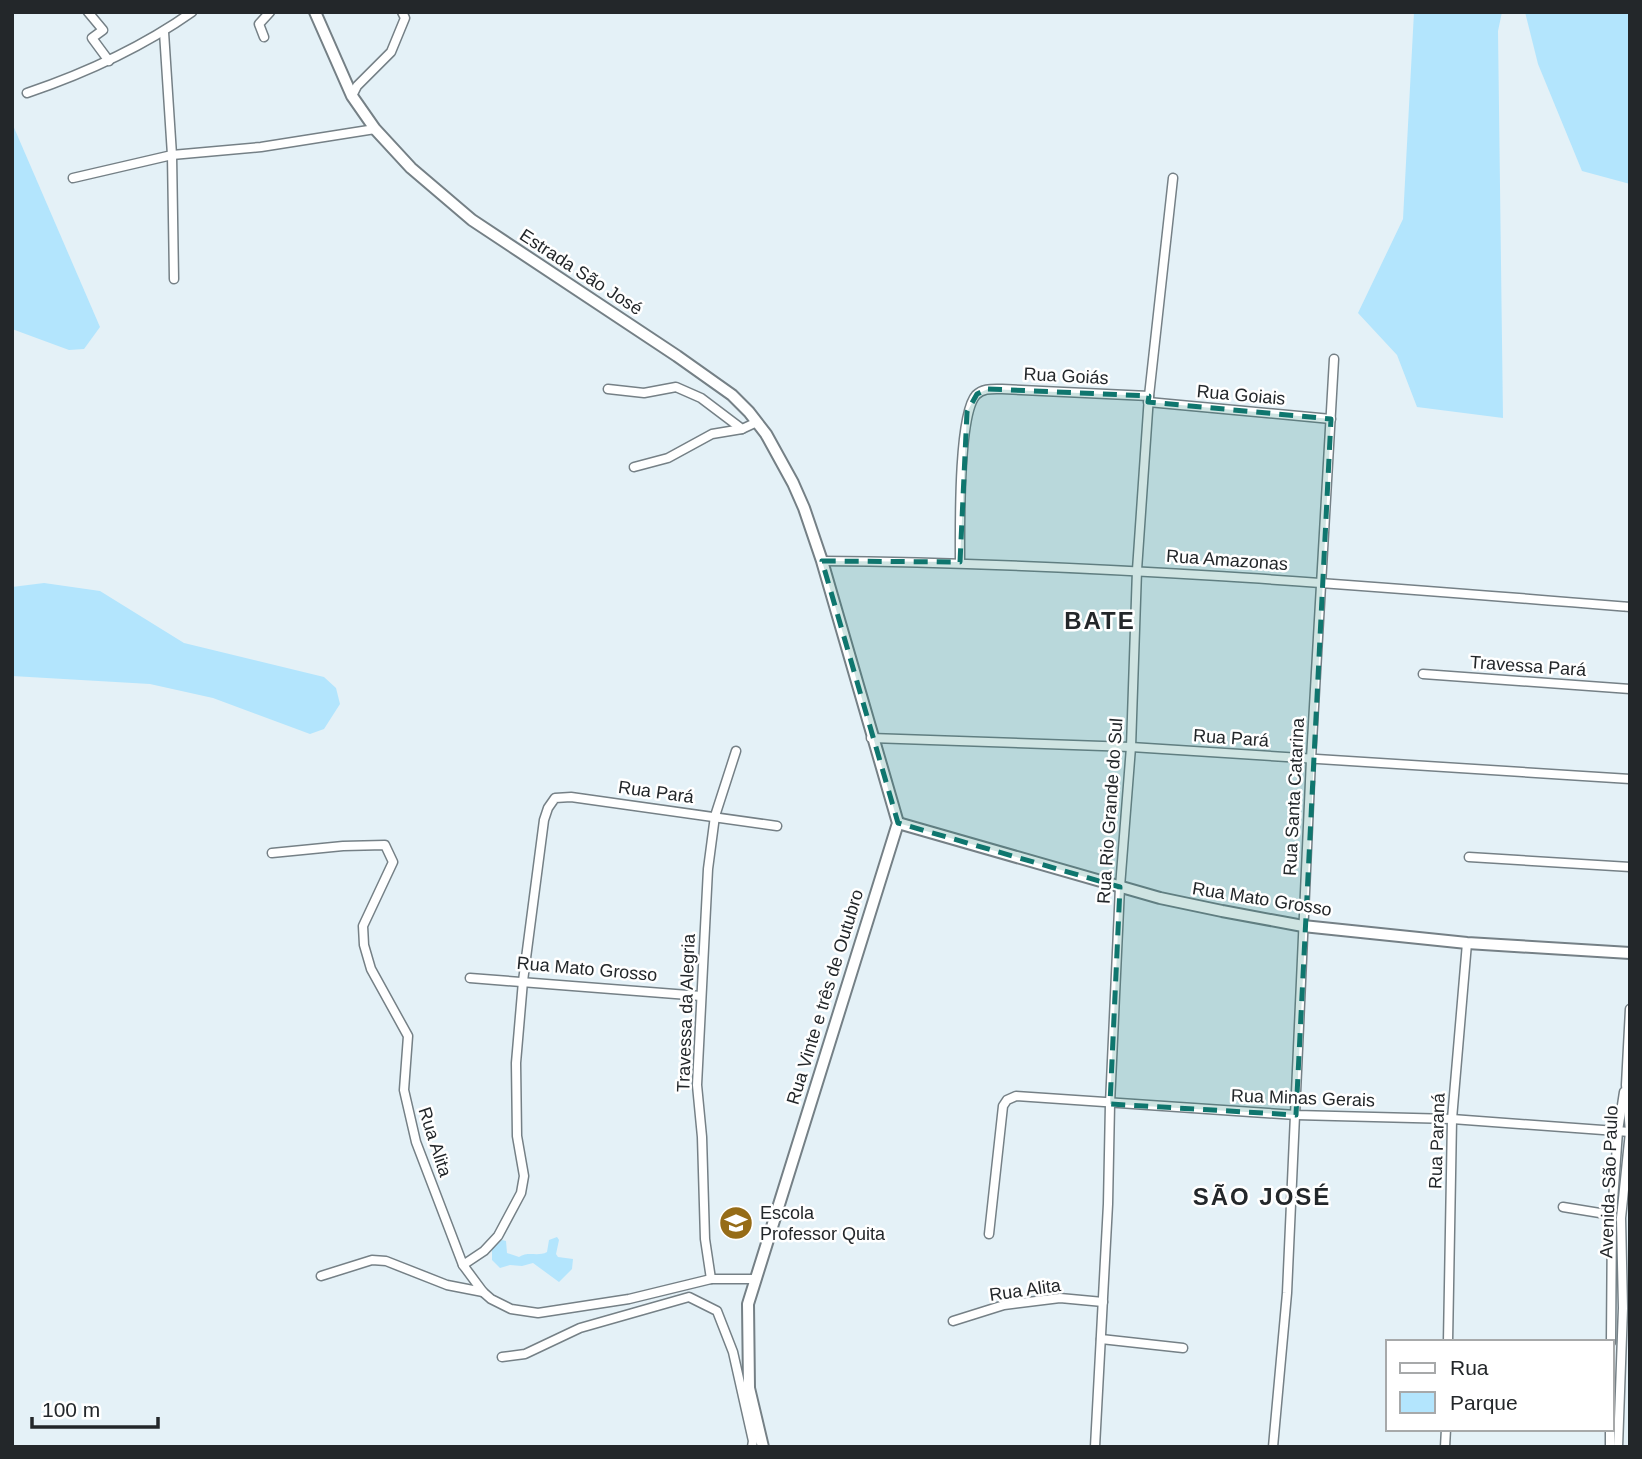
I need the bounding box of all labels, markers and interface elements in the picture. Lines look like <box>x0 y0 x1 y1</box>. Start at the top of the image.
street label: Estrada São José <box>516 225 646 319</box>
street label: Rua Goiás <box>1023 364 1109 388</box>
street label: Rua Goiais <box>1196 381 1286 409</box>
street label: Rua Amazonas <box>1165 546 1289 574</box>
district label: BATE <box>1064 607 1136 634</box>
street label: Travessa Pará <box>1469 652 1588 680</box>
street label: Rua Rio Grande do Sul <box>1094 717 1126 905</box>
street label: Rua Santa Catarina <box>1280 717 1308 876</box>
street label: Rua Pará <box>1192 725 1271 751</box>
street label: Rua Pará <box>617 777 696 807</box>
street label: Rua Mato Grosso <box>1191 878 1333 920</box>
street label: Rua Vinte e três de Outubro <box>783 887 867 1107</box>
street label: Travessa da Alegria <box>673 933 699 1093</box>
street label: Rua Mato Grosso <box>516 953 658 985</box>
street label: Rua Minas Gerais <box>1231 1085 1375 1111</box>
street label: Rua Paraná <box>1425 1092 1449 1189</box>
street label: Rua Alita <box>414 1105 456 1180</box>
street label: Avenida São Paulo <box>1596 1105 1622 1259</box>
district label: SÃO JOSÉ <box>1193 1183 1331 1210</box>
place label: Escola Professor Quita <box>760 1203 886 1244</box>
school or university icon: Escola Professor Quita <box>717 1204 755 1242</box>
street label: Rua Alita <box>988 1275 1063 1305</box>
legend <box>1386 1340 1614 1431</box>
text: Rua <box>1450 1356 1489 1379</box>
scale bar <box>32 1386 158 1430</box>
text: Parque <box>1450 1391 1518 1414</box>
text: 100 m <box>42 1398 100 1421</box>

